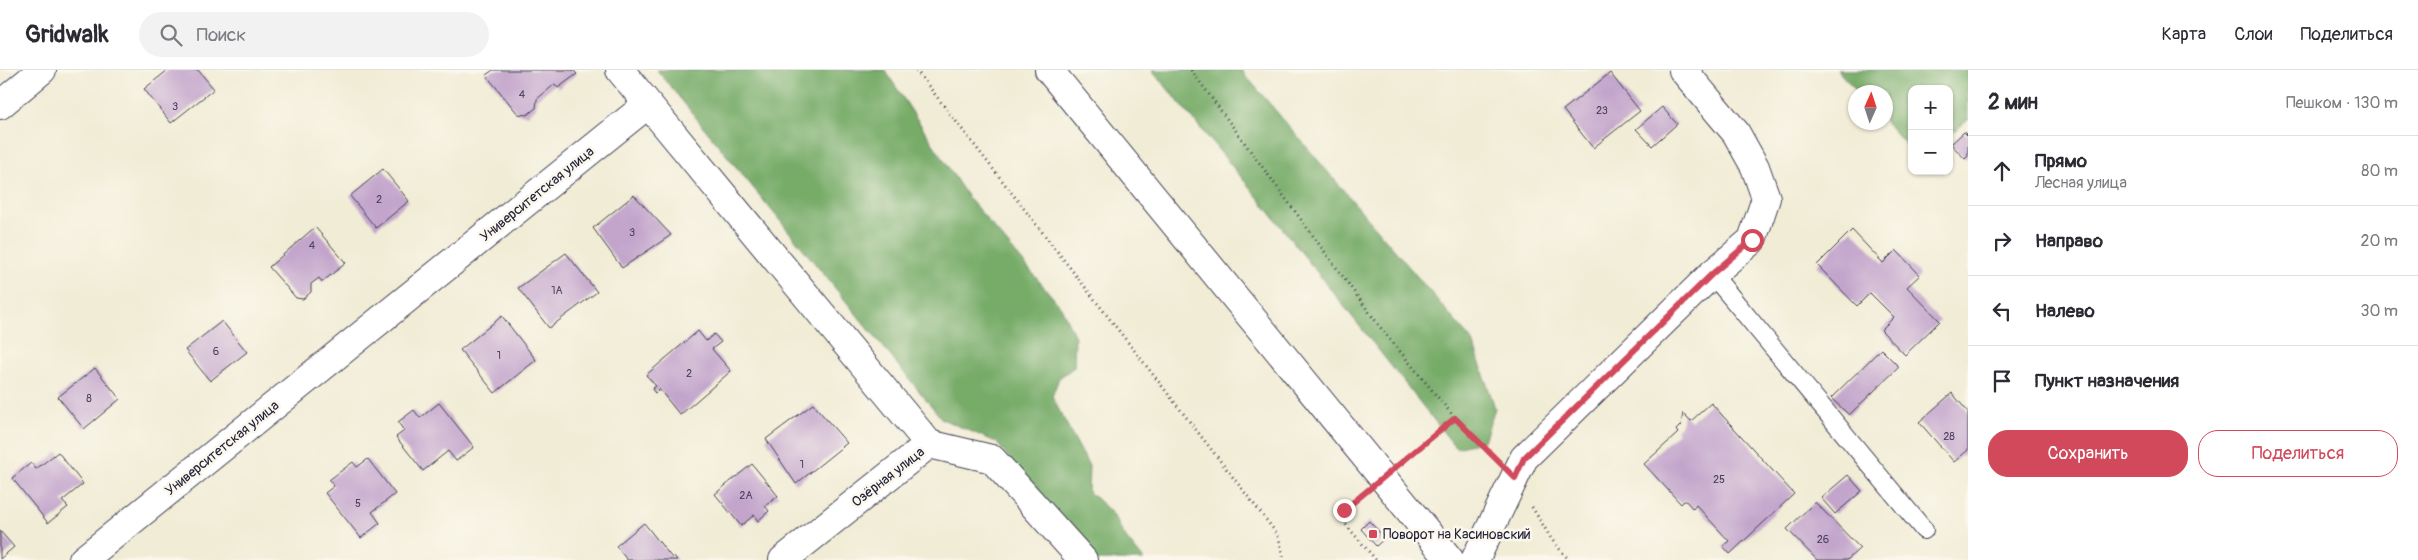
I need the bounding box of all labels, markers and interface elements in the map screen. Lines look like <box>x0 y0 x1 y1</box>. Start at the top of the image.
search box <box>139 12 489 57</box>
text: Gridwalk <box>25 20 109 49</box>
icon: search <box>157 21 185 49</box>
text: Поиск <box>197 23 246 47</box>
text: Карта <box>2162 23 2206 46</box>
text: Слои <box>2234 23 2272 46</box>
text: Поделиться <box>2300 23 2393 46</box>
north arrow <box>1848 85 1893 130</box>
map controls <box>1908 85 1953 175</box>
button: + <box>1908 85 1953 130</box>
house number: 4 <box>519 88 526 101</box>
text: 2 мин <box>1988 89 2038 116</box>
text: Пешком · 130 m <box>2286 93 2398 113</box>
house number: 3 <box>172 100 178 113</box>
house number: 23 <box>1596 104 1608 117</box>
button: − <box>1908 130 1953 175</box>
street label: Университетская улица <box>477 143 597 245</box>
text: Прямо <box>2035 149 2087 173</box>
icon: ahead <box>1988 157 2016 185</box>
text: 80 m <box>2361 161 2398 181</box>
text: Лесная улица <box>2035 173 2127 193</box>
house number: 2 <box>376 193 382 206</box>
house number: 3 <box>629 226 635 239</box>
icon: right <box>1988 227 2016 255</box>
route start <box>1741 229 1764 252</box>
text: Направо <box>2035 229 2103 253</box>
text: 20 m <box>2360 231 2398 251</box>
house number: 4 <box>309 239 316 252</box>
house number: 1А <box>551 284 563 297</box>
icon: left <box>1988 297 2016 325</box>
text: Налево <box>2035 299 2095 323</box>
text: 30 m <box>2360 301 2398 321</box>
house number: 6 <box>213 345 219 358</box>
house number: 1 <box>497 349 501 362</box>
house number: 2 <box>686 367 692 380</box>
icon: arrive <box>1988 367 2016 395</box>
text: Пункт назначения <box>2035 369 2179 393</box>
house number: 8 <box>86 392 92 405</box>
street label: Университетская улица <box>162 397 282 499</box>
house number: 28 <box>1943 430 1955 443</box>
button: Сохранить <box>1988 430 2188 477</box>
button: Поделиться <box>2198 430 2398 477</box>
street label: Озёрная улица <box>848 443 928 511</box>
house number: 1 <box>800 458 804 471</box>
house number: 25 <box>1713 473 1725 486</box>
house number: 2А <box>739 489 753 502</box>
house number: 5 <box>355 497 361 510</box>
route end <box>1333 499 1356 522</box>
place label: Поворот на Касиновский <box>1383 526 1531 543</box>
marker: Поворот на Касиновский <box>1367 528 1379 540</box>
house number: 26 <box>1817 533 1829 546</box>

